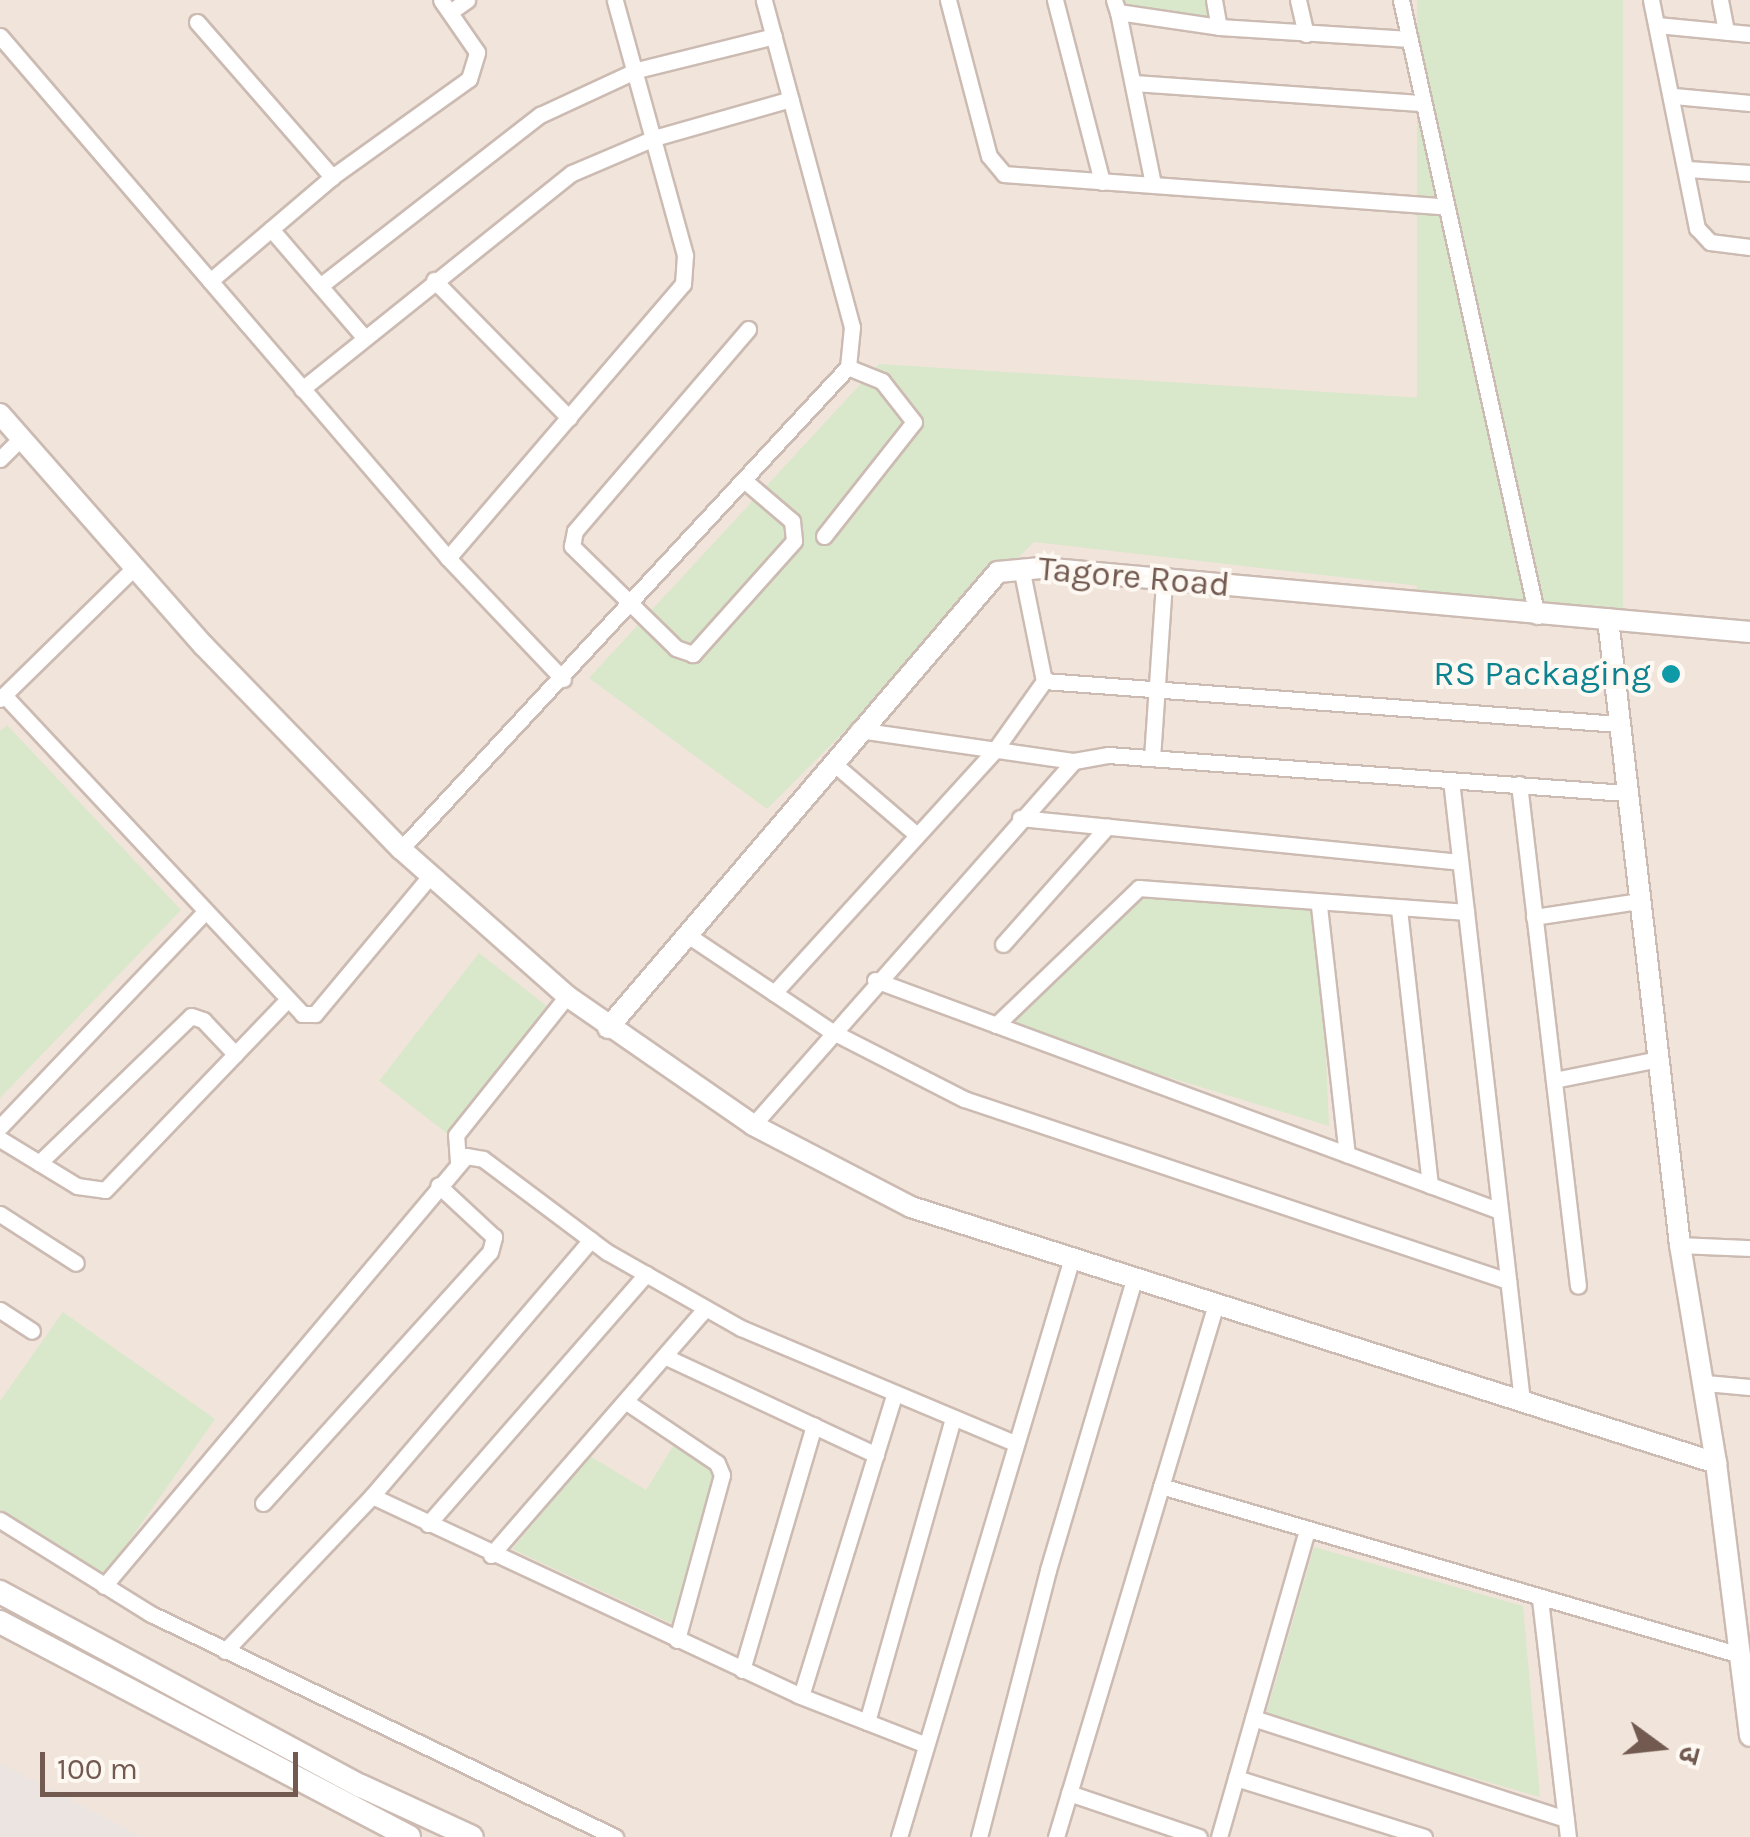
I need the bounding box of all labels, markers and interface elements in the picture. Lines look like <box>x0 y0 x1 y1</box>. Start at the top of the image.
street label: Tagore Road <box>1036 548 1232 606</box>
place label: RS Packaging <box>1433 653 1651 695</box>
marker: RS Packaging <box>1660 663 1682 685</box>
north arrow <box>1610 1697 1710 1797</box>
scale bar <box>45 1732 302 1794</box>
text: उ <box>1671 1743 1708 1767</box>
text: 100 m <box>57 1751 138 1787</box>

